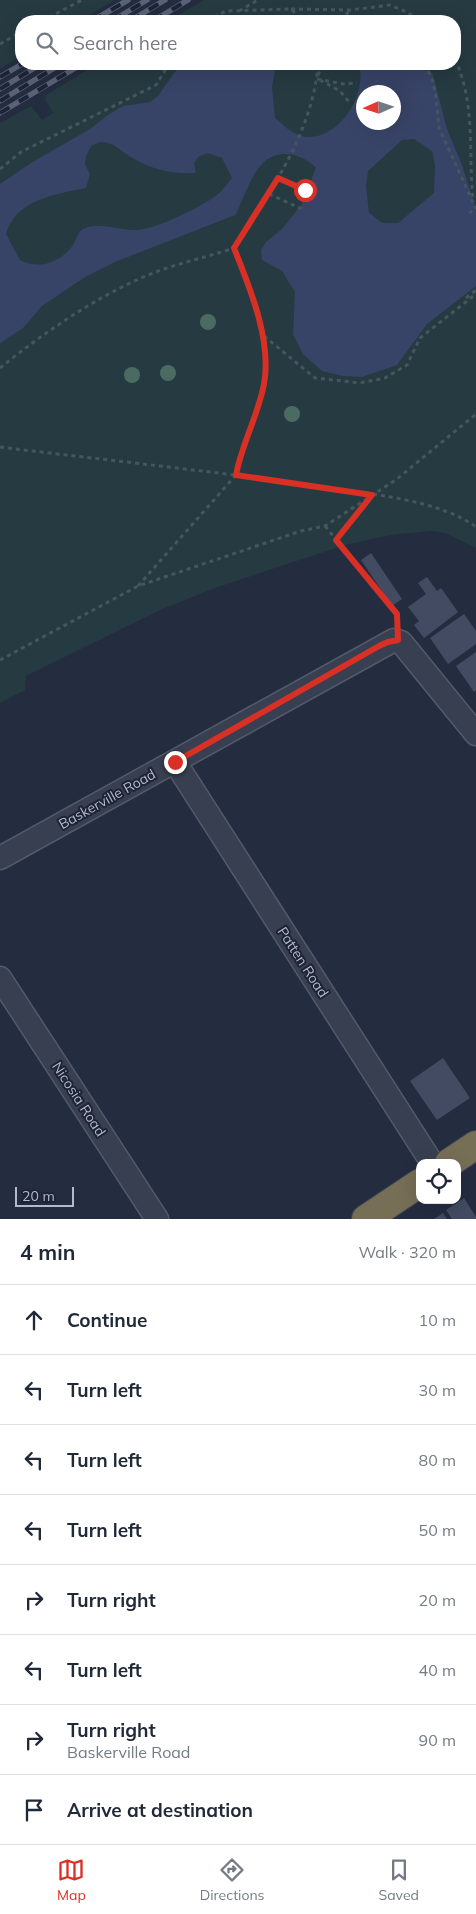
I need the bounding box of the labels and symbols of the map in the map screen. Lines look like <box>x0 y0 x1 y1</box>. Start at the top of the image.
north arrow <box>356 85 401 130</box>
route start <box>294 179 317 202</box>
route end <box>164 751 187 774</box>
street label: Baskerville Road <box>55 765 159 833</box>
street label: Patten Road <box>274 923 332 1001</box>
street label: Nicosia Road <box>48 1058 110 1140</box>
scale bar <box>15 1184 74 1207</box>

